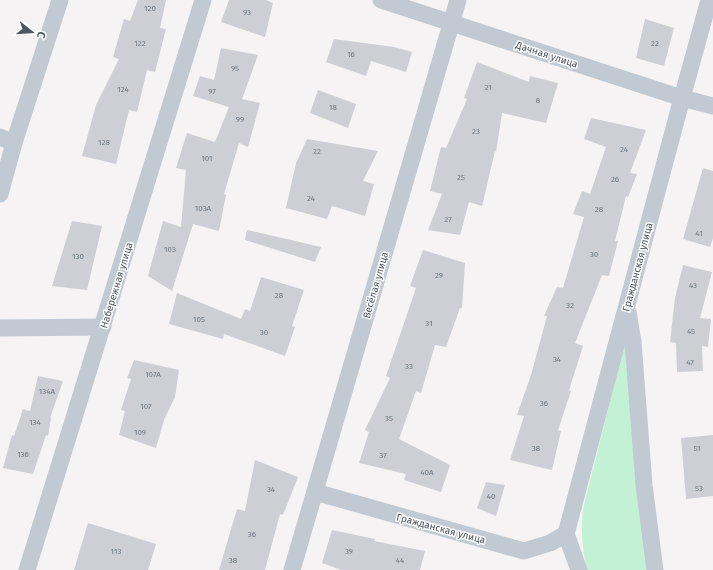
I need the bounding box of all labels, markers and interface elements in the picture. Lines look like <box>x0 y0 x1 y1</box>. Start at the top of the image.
house number: 120 <box>144 4 156 13</box>
house number: 93 <box>243 8 251 17</box>
north arrow <box>12 12 52 52</box>
text: С <box>34 30 48 40</box>
house number: 122 <box>134 39 146 48</box>
street label: Дачная улица <box>513 39 579 71</box>
house number: 22 <box>651 39 659 48</box>
house number: 16 <box>347 50 355 59</box>
house number: 95 <box>231 64 239 73</box>
house number: 21 <box>484 83 492 92</box>
house number: 124 <box>117 85 129 94</box>
house number: 97 <box>208 87 216 96</box>
house number: 8 <box>536 96 541 105</box>
house number: 18 <box>329 103 338 112</box>
house number: 99 <box>236 115 244 124</box>
house number: 23 <box>472 127 480 136</box>
house number: 128 <box>98 138 111 147</box>
house number: 24 <box>620 145 629 154</box>
house number: 22 <box>313 147 321 156</box>
house number: 101 <box>201 154 213 163</box>
house number: 25 <box>457 173 465 182</box>
house number: 26 <box>611 175 619 184</box>
house number: 24 <box>307 194 316 203</box>
house number: 103А <box>195 204 212 213</box>
house number: 28 <box>595 205 604 214</box>
house number: 27 <box>444 215 452 224</box>
street label: Гражданская улица <box>620 221 656 313</box>
house number: 41 <box>695 229 703 238</box>
street label: Набережная улица <box>98 241 136 330</box>
house number: 103 <box>164 245 176 254</box>
street label: Весёлая улица <box>360 250 391 320</box>
house number: 30 <box>590 250 599 259</box>
house number: 130 <box>72 252 84 261</box>
house number: 29 <box>435 271 443 280</box>
house number: 43 <box>689 281 697 290</box>
house number: 28 <box>275 291 284 300</box>
house number: 32 <box>566 301 574 310</box>
house number: 105 <box>193 315 205 324</box>
house number: 31 <box>425 319 433 328</box>
house number: 45 <box>687 327 695 336</box>
house number: 30 <box>260 328 269 337</box>
house number: 34 <box>553 355 562 364</box>
house number: 47 <box>686 358 694 367</box>
house number: 33 <box>405 362 413 371</box>
house number: 107А <box>145 370 161 379</box>
house number: 134А <box>39 387 56 396</box>
house number: 36 <box>540 399 548 408</box>
house number: 107 <box>140 402 152 411</box>
house number: 35 <box>385 414 393 423</box>
house number: 134 <box>29 418 42 427</box>
house number: 109 <box>134 428 146 437</box>
house number: 38 <box>532 444 541 453</box>
house number: 51 <box>693 444 701 453</box>
house number: 136 <box>17 450 29 459</box>
house number: 37 <box>379 451 387 460</box>
house number: 40А <box>420 468 434 477</box>
house number: 53 <box>695 484 703 493</box>
house number: 34 <box>267 485 276 494</box>
house number: 40 <box>487 492 496 501</box>
street label: Гражданская улица <box>395 511 487 547</box>
house number: 36 <box>248 530 256 539</box>
house number: 113 <box>111 547 121 556</box>
house number: 39 <box>345 547 353 556</box>
house number: 38 <box>229 556 238 565</box>
house number: 44 <box>396 556 405 565</box>

